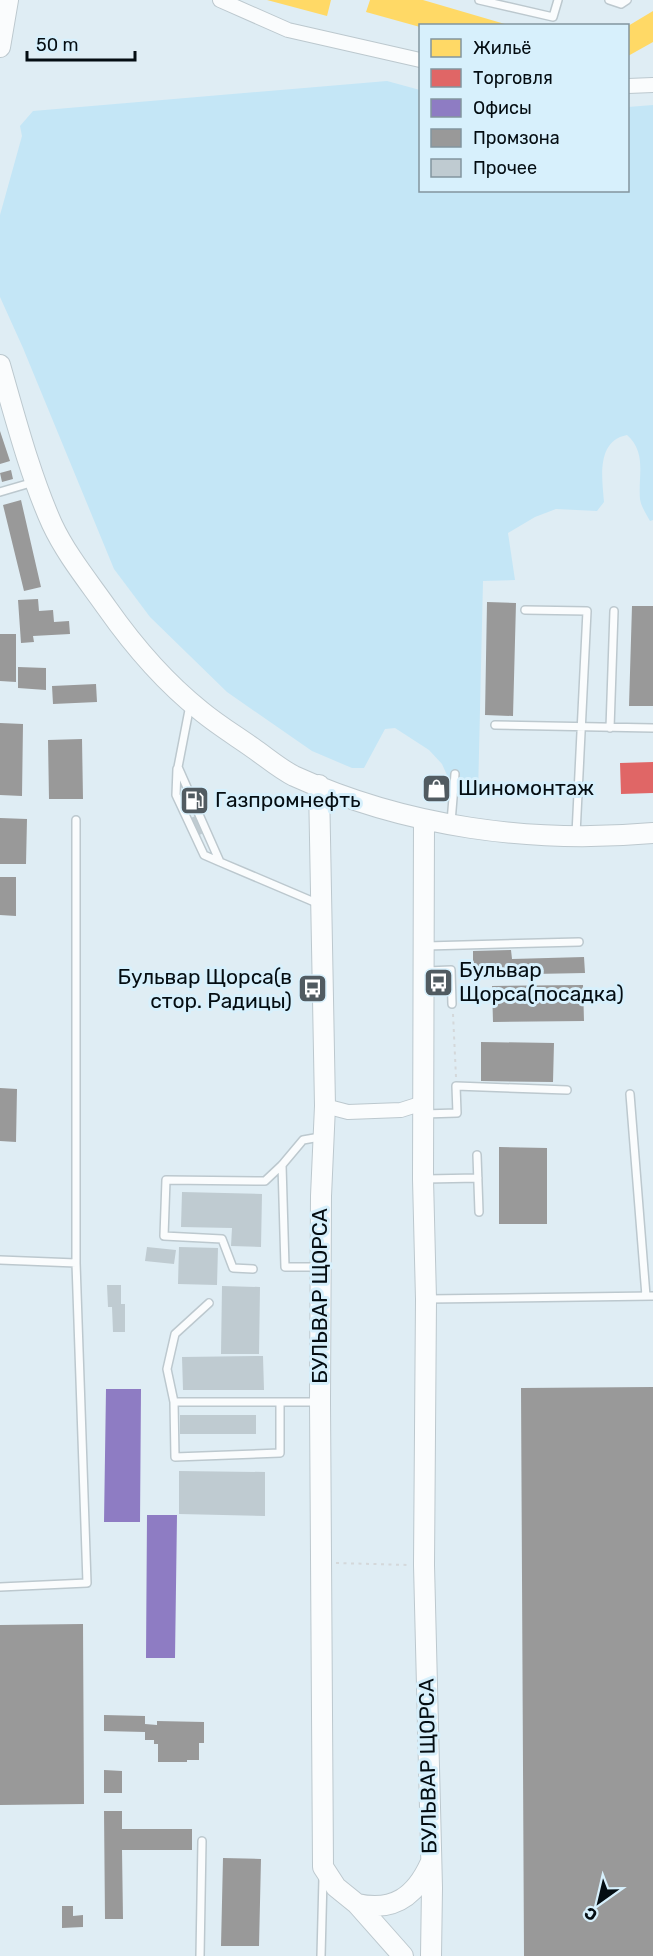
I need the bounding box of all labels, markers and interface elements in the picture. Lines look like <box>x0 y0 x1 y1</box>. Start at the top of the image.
scale bar <box>27 24 135 62</box>
legend <box>419 24 629 192</box>
text: 50 m <box>36 34 79 56</box>
text: Жильё <box>473 37 531 59</box>
text: Торговля <box>473 67 553 89</box>
text: Офисы <box>473 97 532 119</box>
text: Промзона <box>473 127 560 149</box>
text: Прочее <box>473 157 537 179</box>
shop icon: Шиномонтаж <box>421 772 453 804</box>
place label: Шиномонтаж <box>458 775 594 800</box>
fuel station icon: Газпромнефть <box>178 784 210 816</box>
place label: Газпромнефть <box>215 787 361 812</box>
place label: Бульвар Щорса(посадка) <box>459 957 624 1006</box>
place label: Бульвар Щорса(в стор. Радицы) <box>118 964 292 1013</box>
bus stop icon: Бульвар Щорса(посадка) <box>422 966 454 998</box>
bus stop icon: Бульвар Щорса(в стор. Радицы) <box>297 973 329 1005</box>
street label: БУЛЬВАР ЩОРСА <box>307 1208 332 1384</box>
street label: БУЛЬВАР ЩОРСА <box>413 1678 442 1854</box>
north arrow <box>569 1872 629 1932</box>
text: С <box>581 1903 601 1925</box>

